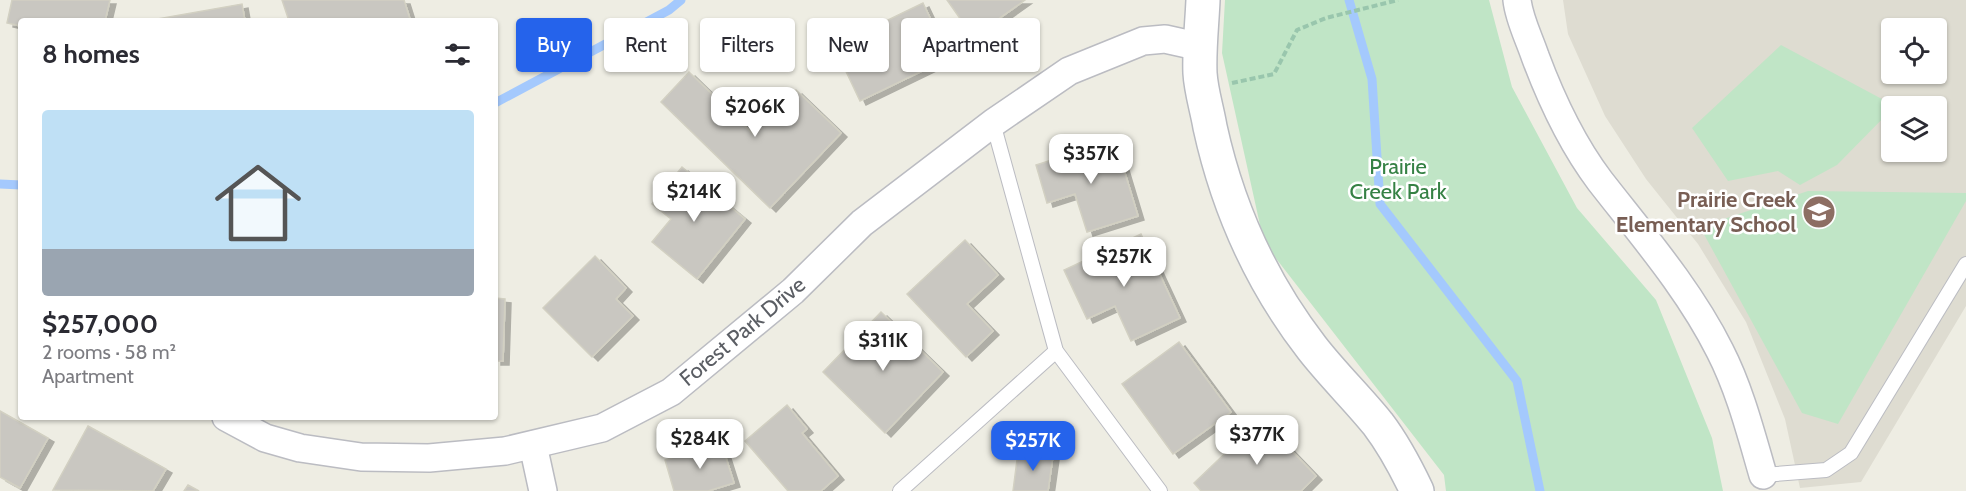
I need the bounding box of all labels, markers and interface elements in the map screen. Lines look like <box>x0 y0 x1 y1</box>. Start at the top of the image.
chip: Buy <box>516 18 592 72</box>
chip: Rent <box>604 18 688 72</box>
chip: Filters <box>700 18 795 72</box>
chip: New <box>807 18 889 72</box>
chip: Apartment <box>901 18 1040 72</box>
map controls <box>1881 18 1947 162</box>
button: locate <box>1881 18 1947 84</box>
text: 8 homes <box>42 38 140 70</box>
icon: filters <box>441 38 474 71</box>
pin: $206K <box>713 87 797 138</box>
text: $206K <box>725 94 785 118</box>
button: layers <box>1881 96 1947 162</box>
pin: $357K <box>1049 134 1133 185</box>
text: $357K <box>1063 141 1119 165</box>
icon: home <box>204 149 312 257</box>
park label: Prairie Creek Park <box>1349 153 1447 205</box>
pin: $214K <box>652 172 736 223</box>
text: $214K <box>667 179 721 203</box>
place label: Prairie Creek Elementary School <box>1616 186 1796 238</box>
school or university icon: Prairie Creek Elementary School <box>1801 194 1837 230</box>
pin: $257K <box>1082 237 1166 288</box>
text: $257K <box>1096 244 1152 268</box>
street label: Forest Park Drive <box>674 271 811 392</box>
text: $257,000 <box>42 308 158 340</box>
pin: $311K <box>841 321 925 372</box>
text: $311K <box>858 328 908 352</box>
text: 2 rooms · 58 m² <box>42 340 176 364</box>
text: Apartment <box>42 364 134 388</box>
pin: $377K <box>1215 415 1299 466</box>
pin: $284K <box>658 419 742 470</box>
pin: $257K <box>991 421 1075 472</box>
text: $377K <box>1229 422 1285 446</box>
text: $284K <box>670 426 730 450</box>
text: $257K <box>1005 428 1061 452</box>

